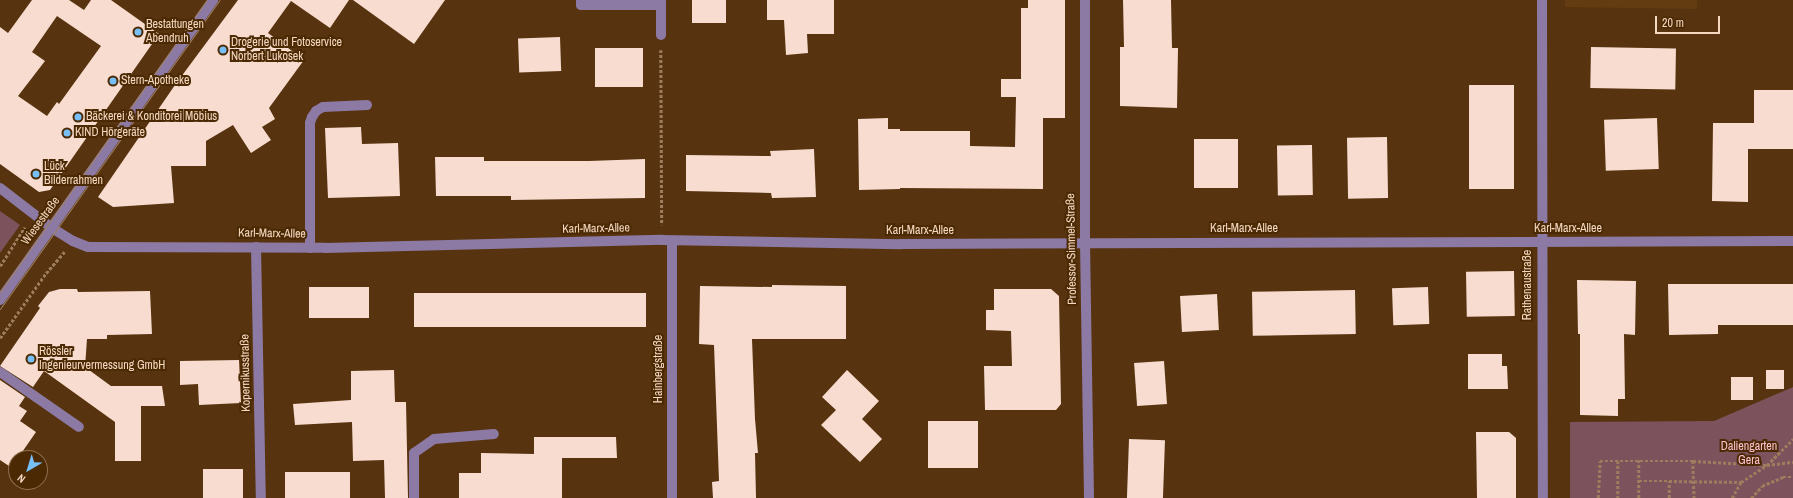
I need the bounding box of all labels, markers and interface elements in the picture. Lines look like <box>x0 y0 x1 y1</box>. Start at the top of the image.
scale bar <box>1657 8 1722 34</box>
text: 20 m <box>1662 15 1684 31</box>
place label: Bestattungen Abendruh <box>146 18 204 46</box>
marker: Bestattungen Abendruh <box>133 27 143 37</box>
place label: Drogerie und Fotoservice Norbert Lukosek <box>231 36 342 64</box>
marker: Drogerie und Fotoservice Norbert Lukosek <box>218 45 228 55</box>
place label: Stern-Apotheke <box>121 74 189 88</box>
marker: Stern-Apotheke <box>108 76 118 86</box>
place label: Bäckerei & Konditorei Möbius <box>86 110 217 124</box>
marker: Bäckerei & Konditorei Möbius <box>73 112 83 122</box>
place label: KIND Hörgeräte <box>75 126 145 140</box>
marker: KIND Hörgeräte <box>62 128 72 138</box>
place label: Lück Bilderrahmen <box>44 160 103 188</box>
marker: Lück Bilderrahmen <box>31 169 41 179</box>
street label: Professor-Simmel-Straße <box>1064 193 1080 305</box>
street label: Wiesestraße <box>19 194 63 248</box>
street label: Karl-Marx-Allee <box>562 221 630 237</box>
street label: Karl-Marx-Allee <box>1210 222 1278 236</box>
street label: Karl-Marx-Allee <box>1534 222 1602 236</box>
street label: Karl-Marx-Allee <box>886 224 954 238</box>
street label: Karl-Marx-Allee <box>238 226 306 242</box>
street label: Rathenaustraße <box>1521 250 1535 320</box>
street label: Kopernikusstraße <box>238 334 254 412</box>
street label: Hainbergstraße <box>652 335 666 403</box>
place label: Rössler Ingenieurvermessung GmbH <box>39 345 165 373</box>
marker: Rössler Ingenieurvermessung GmbH <box>26 354 36 364</box>
park label: Daliengarten Gera <box>1721 440 1777 468</box>
north arrow <box>8 450 48 490</box>
text: N <box>14 471 28 486</box>

